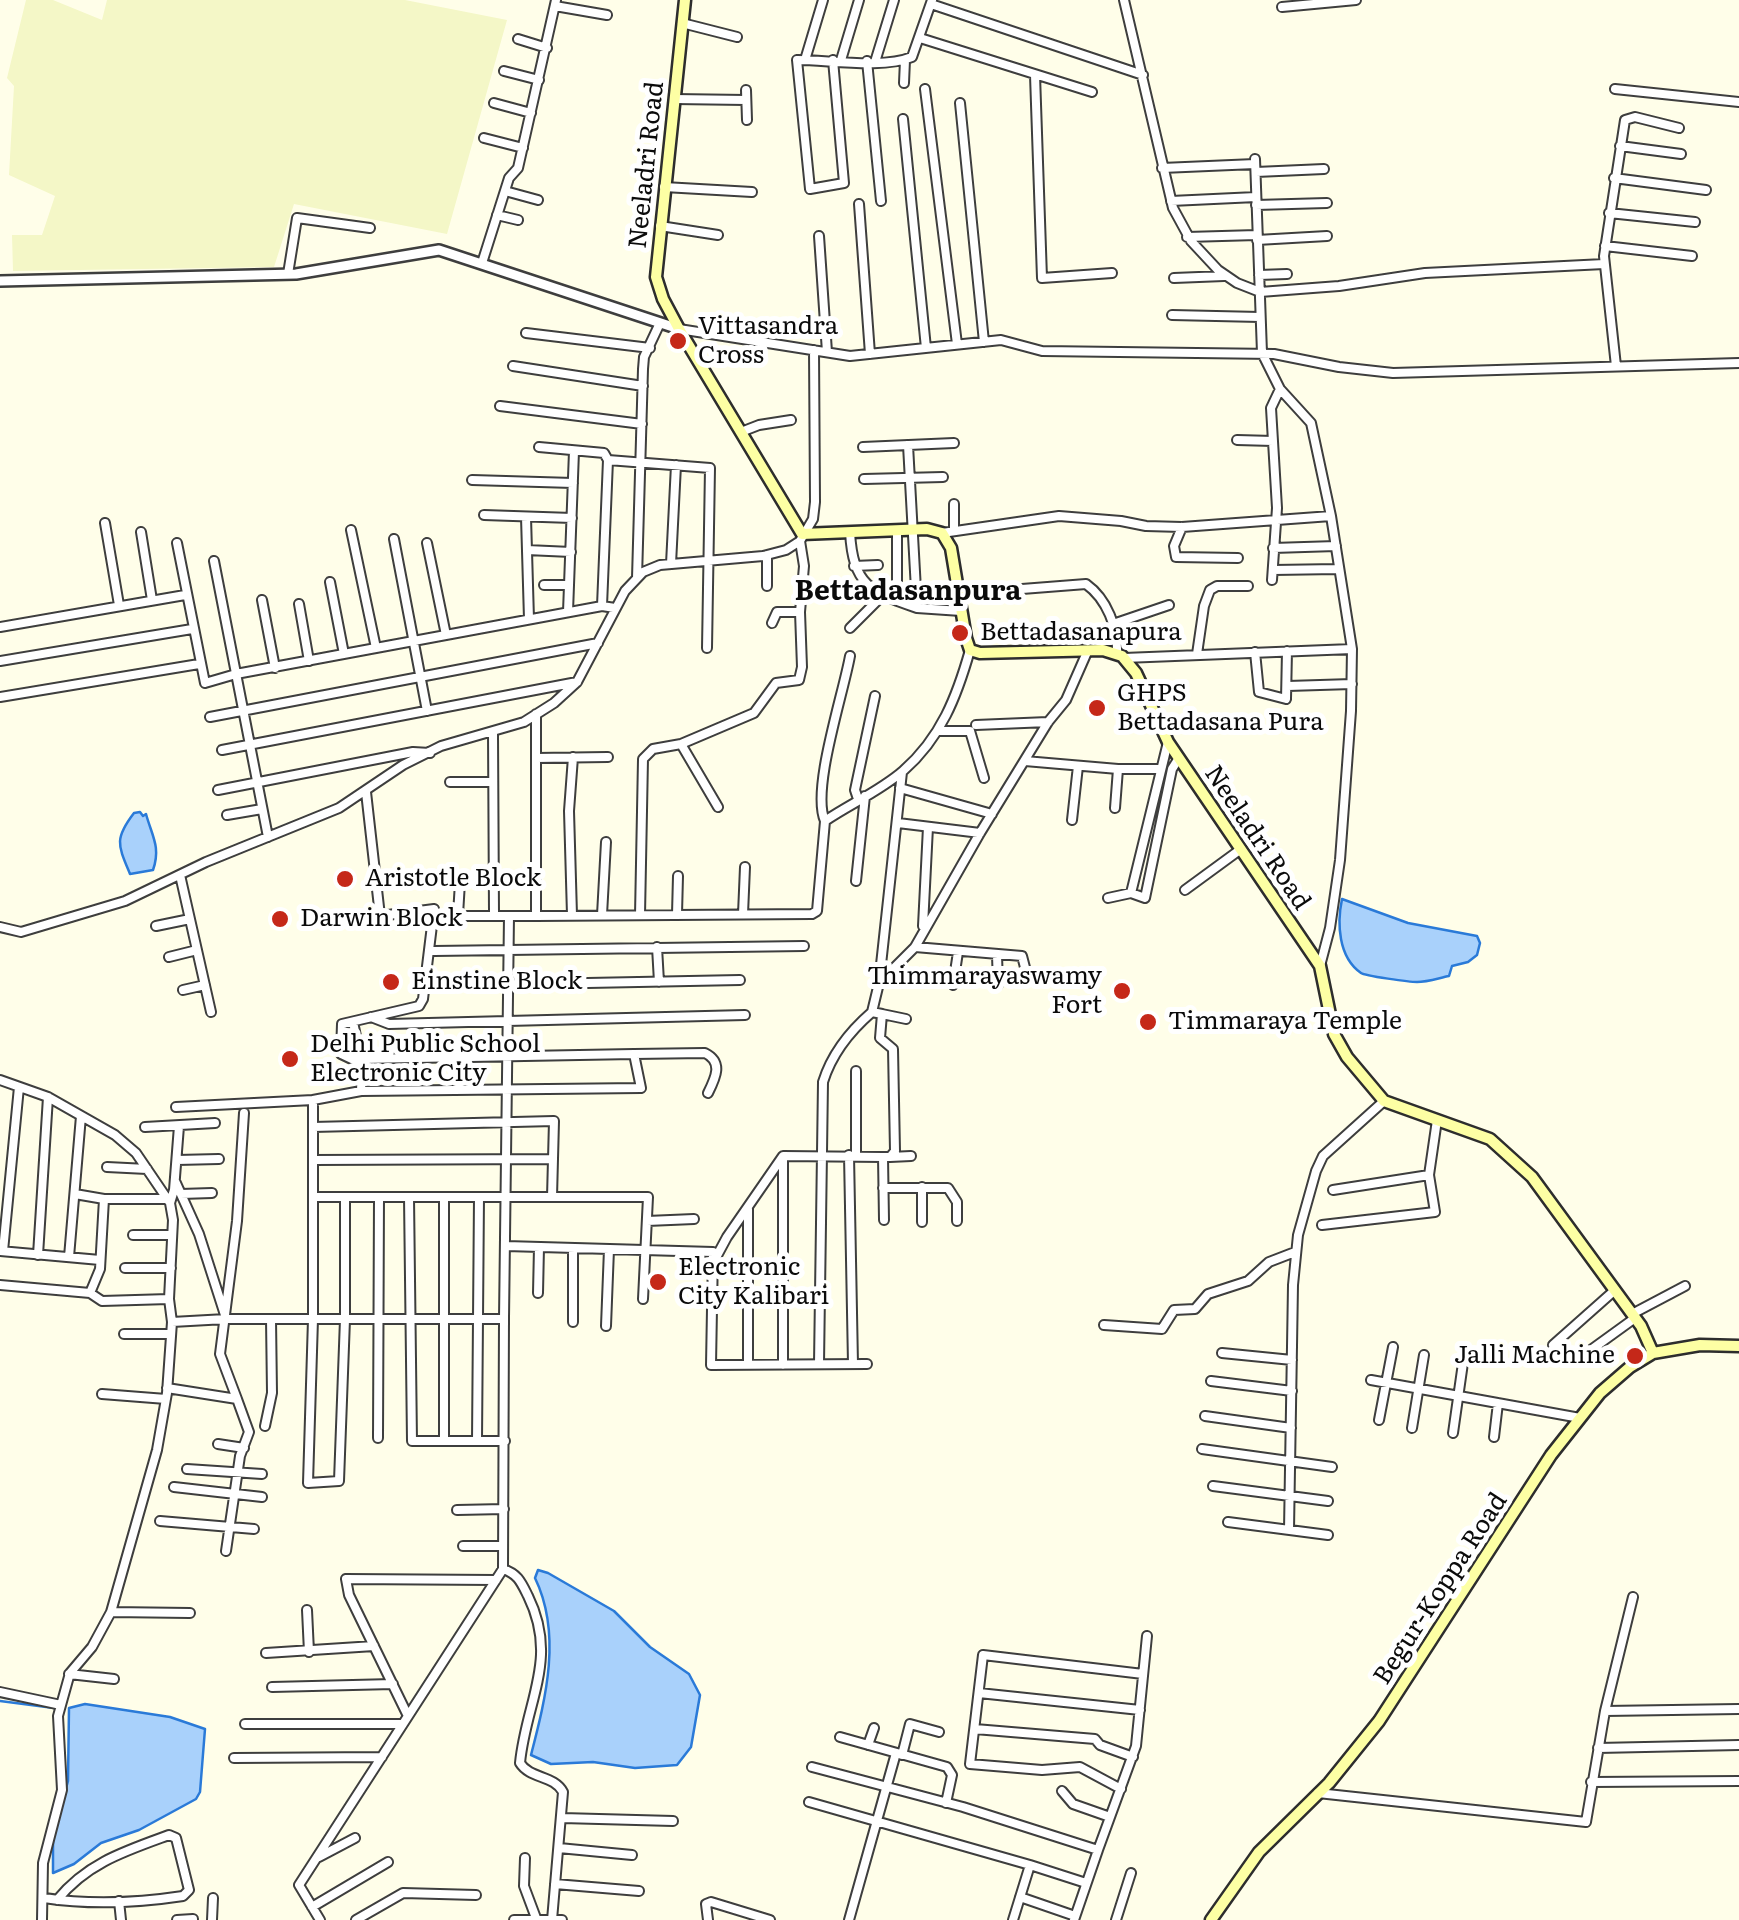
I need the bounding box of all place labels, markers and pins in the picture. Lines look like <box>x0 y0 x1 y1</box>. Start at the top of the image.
place label: Vittasandra Cross <box>698 312 838 371</box>
marker: Vittasandra Cross <box>667 330 689 352</box>
place label: Bettadasanapura <box>980 618 1182 648</box>
marker: Bettadasanapura <box>949 622 971 644</box>
place label: GHPS Bettadasana Pura <box>1117 679 1324 738</box>
marker: GHPS Bettadasana Pura <box>1086 697 1108 719</box>
place label: Aristotle Block <box>365 864 541 894</box>
marker: Aristotle Block <box>334 868 356 890</box>
place label: Darwin Block <box>300 904 462 934</box>
marker: Darwin Block <box>269 908 291 930</box>
place label: Thimmarayaswamy Fort <box>867 962 1102 1021</box>
place label: Einstine Block <box>411 967 582 997</box>
marker: Einstine Block <box>380 971 402 993</box>
marker: Thimmarayaswamy Fort <box>1111 980 1133 1002</box>
place label: Timmaraya Temple <box>1168 1007 1402 1037</box>
marker: Timmaraya Temple <box>1137 1011 1159 1033</box>
place label: Delhi Public School Electronic City <box>310 1030 540 1089</box>
marker: Delhi Public School Electronic City <box>279 1048 301 1070</box>
place label: Electronic City Kalibari <box>678 1253 829 1312</box>
marker: Electronic City Kalibari <box>647 1271 669 1293</box>
place label: Jalli Machine <box>1454 1341 1615 1371</box>
marker: Jalli Machine <box>1624 1345 1646 1367</box>

